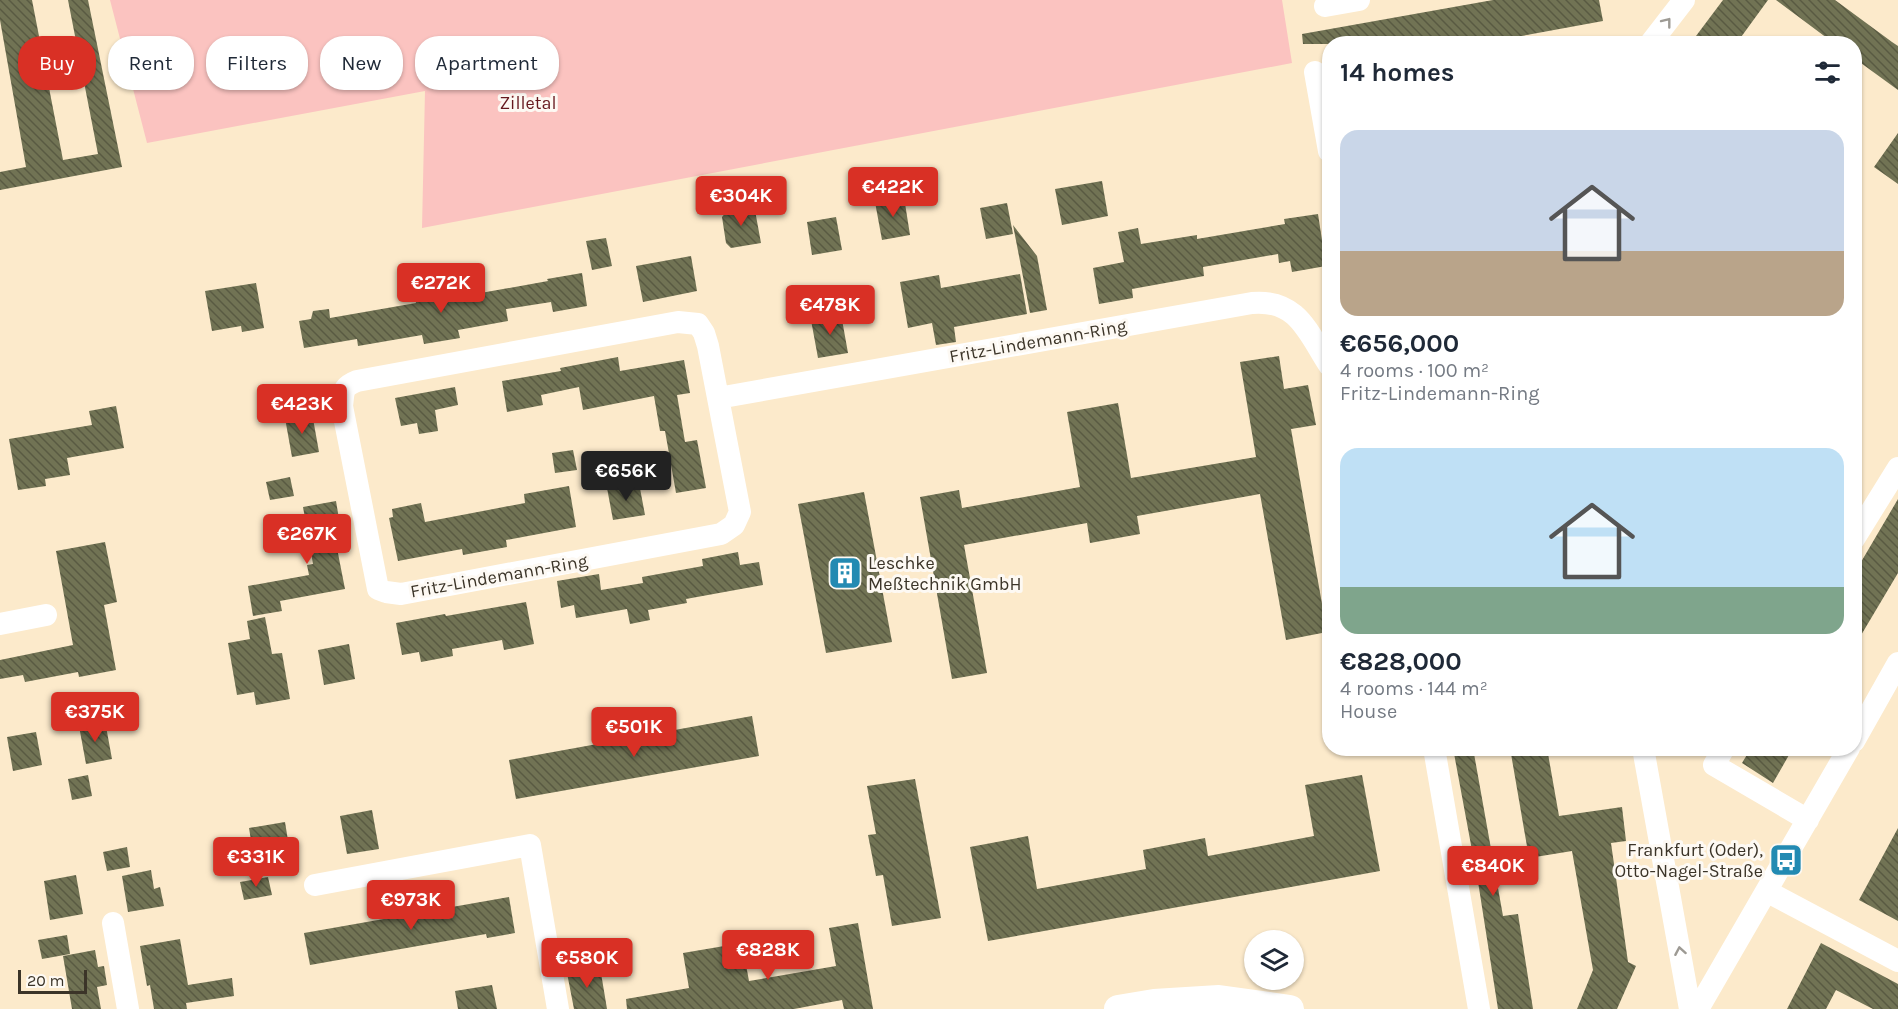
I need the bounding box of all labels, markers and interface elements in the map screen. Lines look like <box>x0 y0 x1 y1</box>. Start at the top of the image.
one-way arrow <box>1660 17 1671 28</box>
chip: Buy <box>18 36 96 90</box>
chip: Rent <box>108 36 194 90</box>
chip: Filters <box>206 36 308 90</box>
chip: New <box>320 36 403 90</box>
chip: Apartment <box>415 36 559 90</box>
icon: filters <box>1811 56 1844 89</box>
text: 14 homes <box>1340 57 1454 88</box>
park label: Zilletal <box>499 92 557 114</box>
pin: €422K <box>851 167 935 218</box>
icon: home <box>1538 169 1646 277</box>
text: €422K <box>862 175 924 198</box>
pin: €304K <box>699 176 783 227</box>
text: €304K <box>710 184 772 207</box>
pin: €272K <box>399 263 483 314</box>
text: €272K <box>411 271 471 294</box>
pin: €478K <box>788 285 872 336</box>
text: €478K <box>800 293 860 316</box>
street label: Fritz-Lindemann-Ring <box>948 315 1128 367</box>
text: €656,000 <box>1340 328 1459 359</box>
text: 4 rooms · 100 m² <box>1340 359 1489 382</box>
text: Fritz-Lindemann-Ring <box>1340 382 1540 405</box>
pin: €423K <box>260 384 344 435</box>
text: €423K <box>271 392 333 415</box>
pin: €656K <box>584 451 668 502</box>
text: €656K <box>595 459 657 482</box>
icon: home <box>1538 487 1646 595</box>
pin: €267K <box>265 514 349 565</box>
text: €267K <box>277 522 337 545</box>
street label: Fritz-Lindemann-Ring <box>409 550 589 602</box>
place label: Leschke Meßtechnik GmbH <box>868 552 1021 595</box>
building icon: Leschke Meßtechnik GmbH <box>827 555 863 591</box>
text: €828,000 <box>1340 646 1462 677</box>
text: 4 rooms · 144 m² <box>1340 677 1488 700</box>
pin: €375K <box>53 692 137 743</box>
text: €375K <box>65 700 125 723</box>
text: House <box>1340 700 1397 723</box>
pin: €501K <box>592 707 676 758</box>
text: €501K <box>605 715 663 738</box>
pin: €331K <box>214 837 298 888</box>
place label: Frankfurt (Oder), Otto-Nagel-Straße <box>1614 839 1763 882</box>
bus stop icon: Frankfurt (Oder), Otto-Nagel-Straße <box>1768 842 1804 878</box>
text: €331K <box>227 845 285 868</box>
pin: €840K <box>1451 846 1535 897</box>
text: €840K <box>1461 854 1525 877</box>
pin: €973K <box>369 880 453 931</box>
text: €973K <box>381 888 441 911</box>
pin: €828K <box>726 930 810 981</box>
map controls <box>1244 930 1304 990</box>
button: layers <box>1244 930 1304 990</box>
pin: €580K <box>545 938 629 989</box>
text: €828K <box>736 938 800 961</box>
text: €580K <box>556 946 618 969</box>
one-way arrow <box>1674 947 1687 957</box>
scale bar <box>18 967 87 994</box>
text: 20 m <box>27 971 65 990</box>

